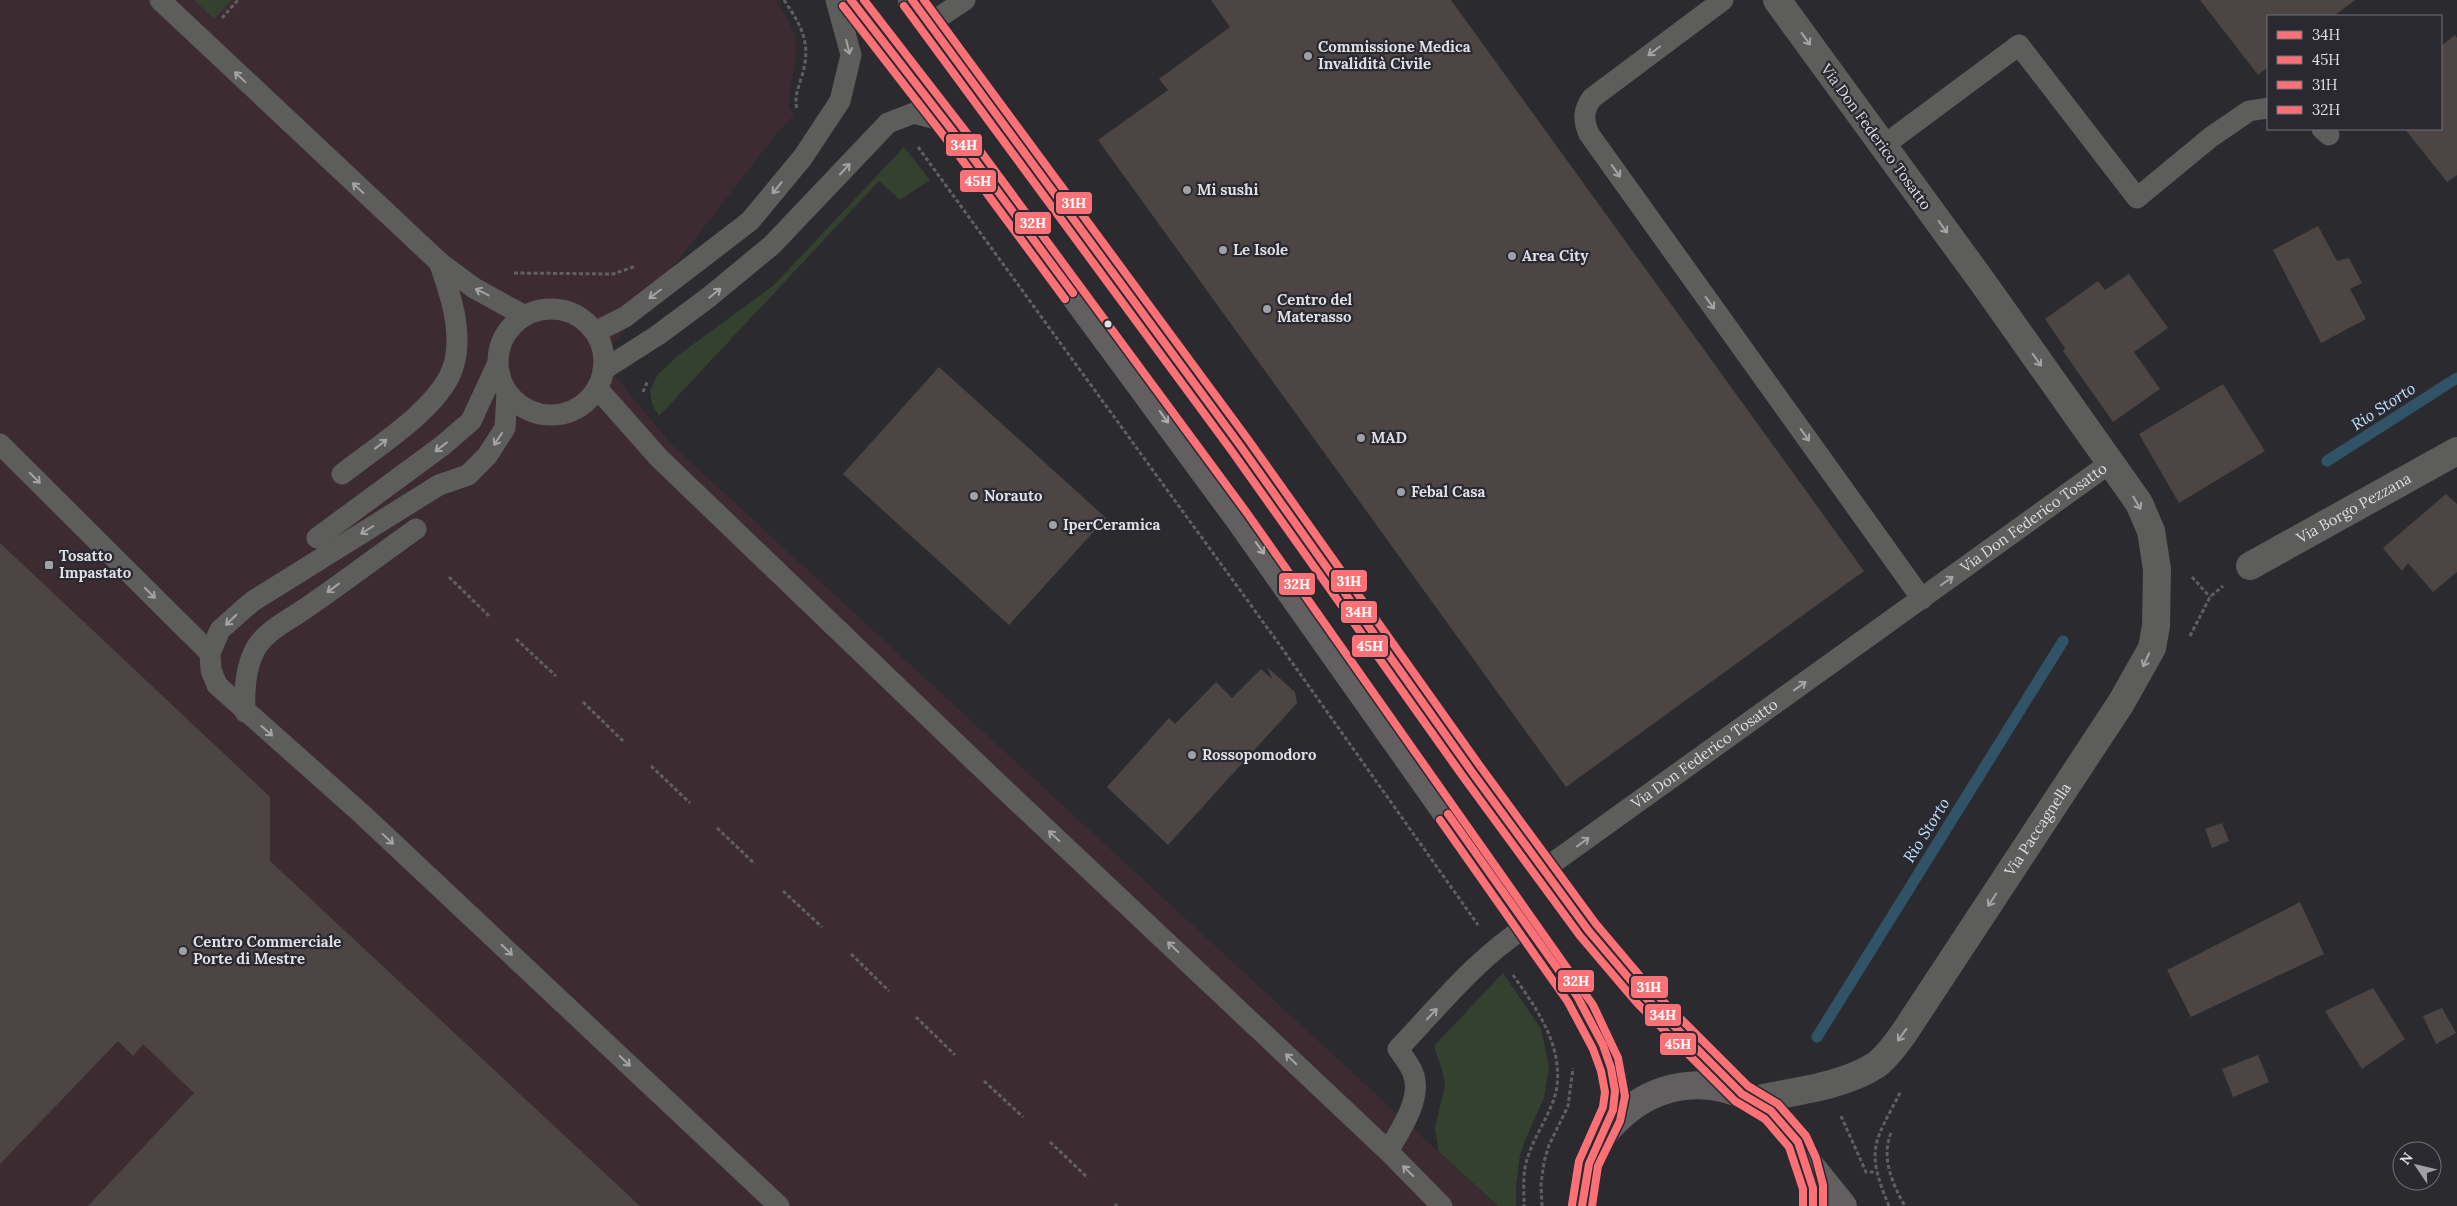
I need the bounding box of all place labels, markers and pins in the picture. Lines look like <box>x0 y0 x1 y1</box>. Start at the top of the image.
place label: Commissione Medica Invalidità Civile <box>1318 37 1471 73</box>
marker: Commissione Medica Invalidità Civile <box>1302 50 1314 62</box>
place label: Mi sushi <box>1197 180 1258 199</box>
marker: Mi sushi <box>1181 184 1193 196</box>
place label: Le Isole <box>1233 240 1288 259</box>
marker: Le Isole <box>1217 244 1229 256</box>
place label: Area City <box>1522 246 1589 265</box>
marker: Area City <box>1506 250 1518 262</box>
place label: Centro del Materasso <box>1277 290 1353 326</box>
marker: Centro del Materasso <box>1261 303 1273 315</box>
unlabelled marker <box>1103 319 1113 329</box>
place label: MAD <box>1371 428 1407 447</box>
marker: MAD <box>1355 432 1367 444</box>
place label: Febal Casa <box>1411 482 1486 501</box>
place label: Norauto <box>984 486 1043 505</box>
marker: Febal Casa <box>1395 486 1407 498</box>
marker: Norauto <box>968 490 980 502</box>
place label: IperCeramica <box>1063 515 1161 534</box>
marker: IperCeramica <box>1047 519 1059 531</box>
place label: Tosatto Impastato <box>59 546 132 582</box>
marker: Tosatto Impastato <box>43 559 55 571</box>
place label: Rossopomodoro <box>1202 745 1317 764</box>
marker: Rossopomodoro <box>1186 749 1198 761</box>
place label: Centro Commerciale Porte di Mestre <box>193 932 341 968</box>
marker: Centro Commerciale Porte di Mestre <box>177 945 189 957</box>

